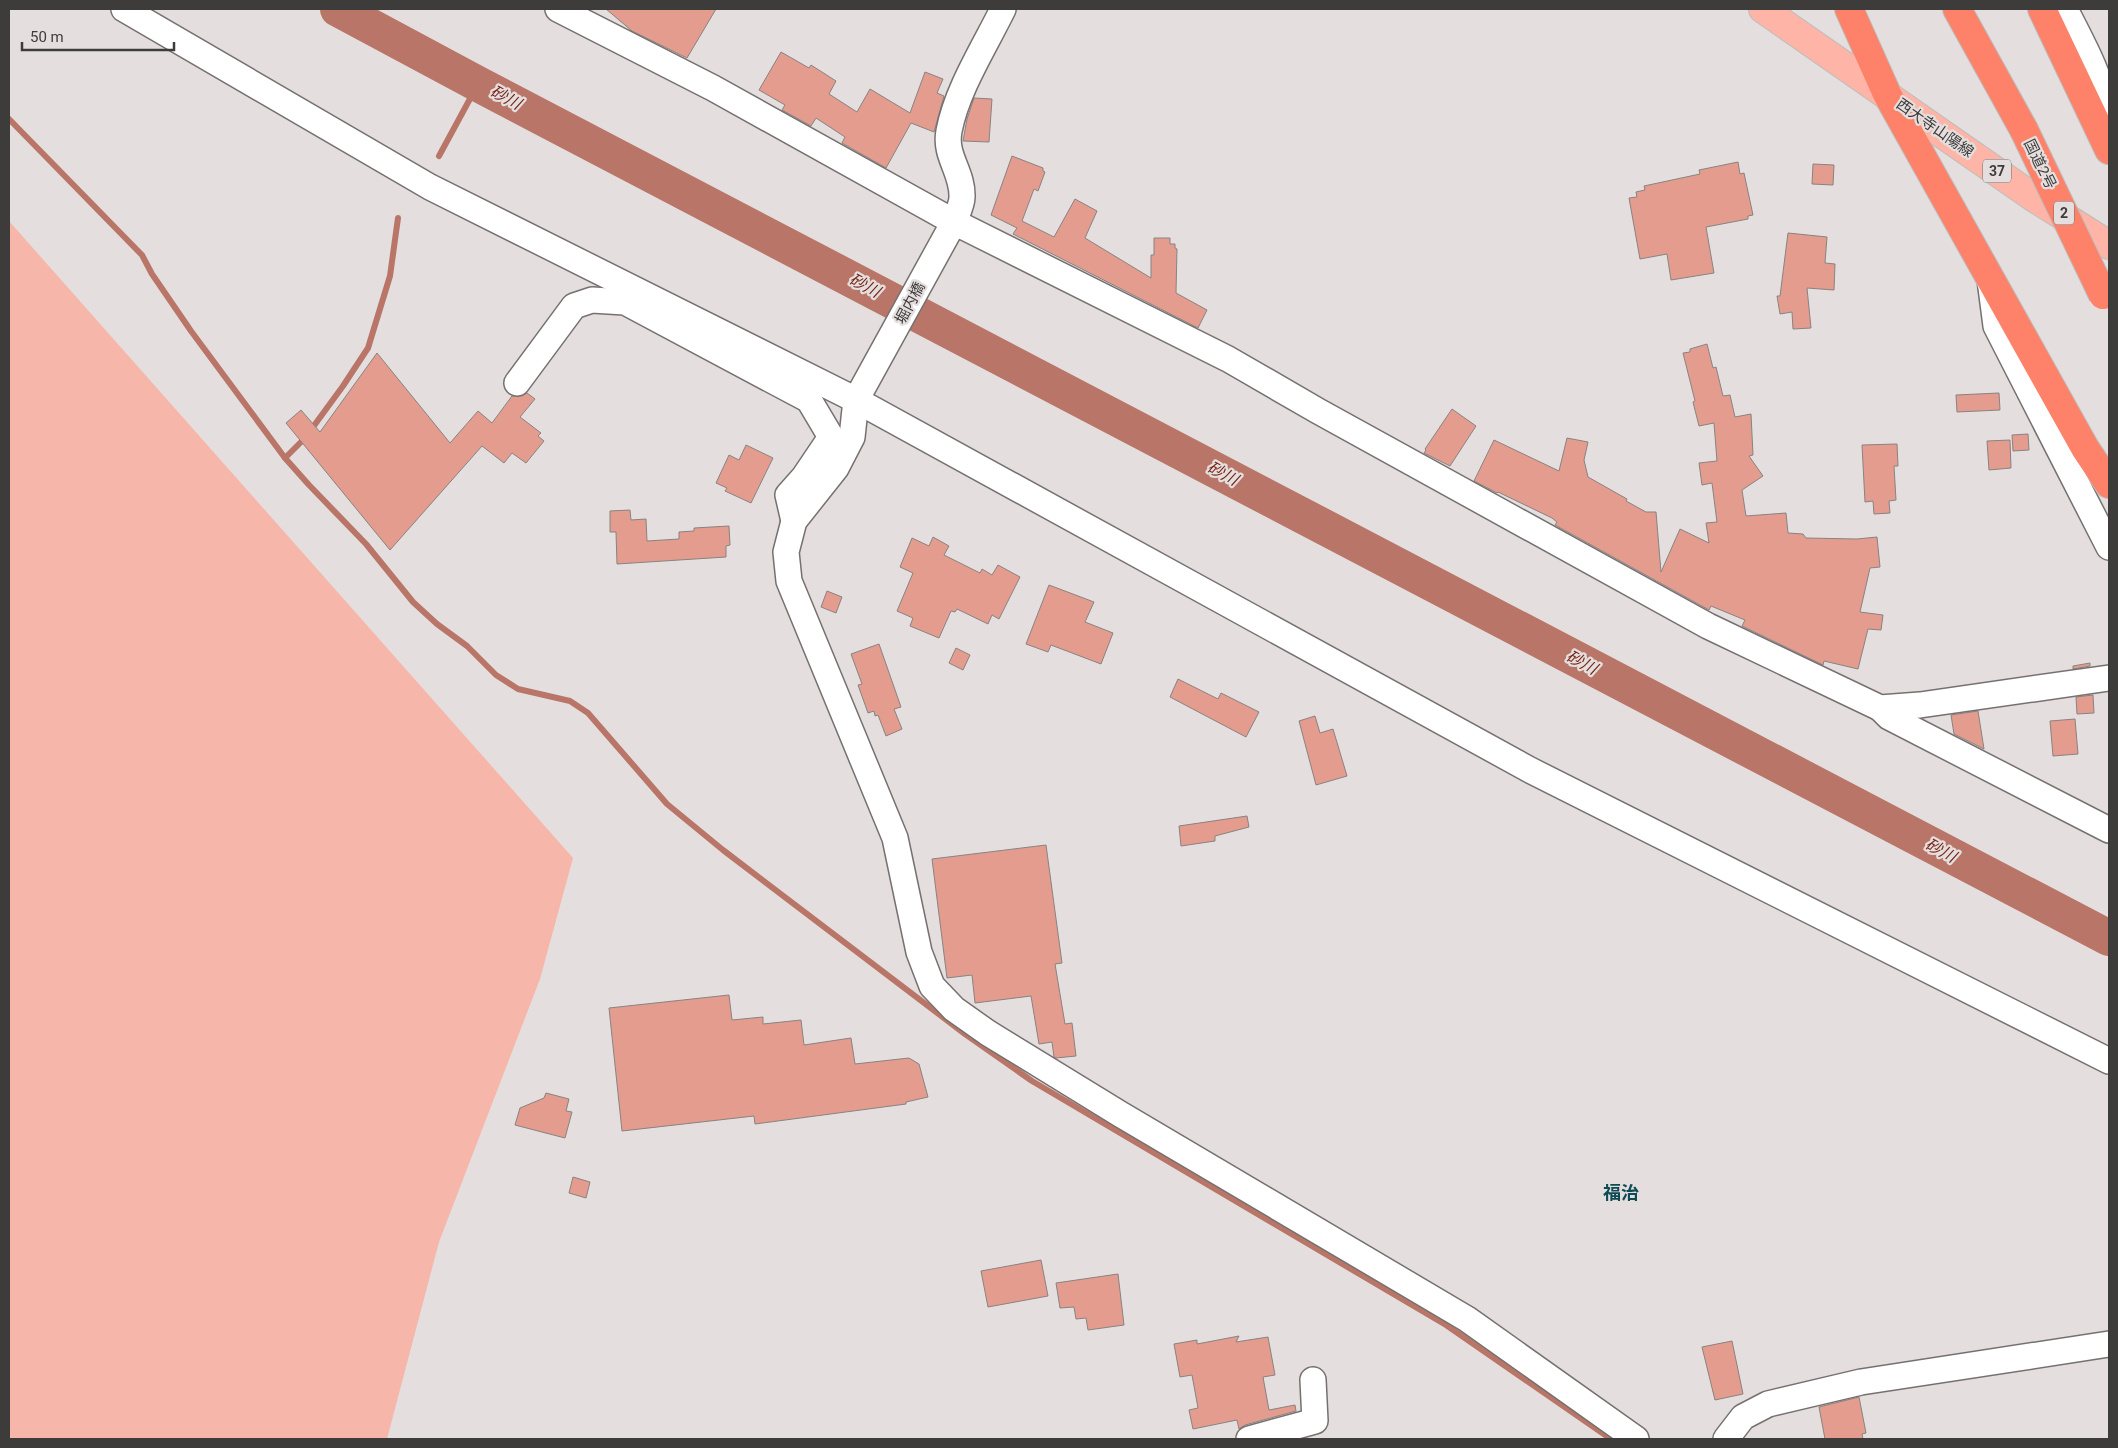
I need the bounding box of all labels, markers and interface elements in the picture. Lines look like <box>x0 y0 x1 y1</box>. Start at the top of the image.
scale bar <box>22 20 175 52</box>
text: 50 m <box>30 28 64 46</box>
water label: 砂川 <box>487 82 526 114</box>
street label: 西大寺山陽線 <box>1893 95 1977 161</box>
street label: 国道2号 <box>2020 136 2060 192</box>
road number: 37 <box>1983 160 2011 182</box>
road number: 2 <box>2054 202 2074 224</box>
water label: 砂川 <box>846 270 885 302</box>
street label: 堀内橋 <box>891 279 929 327</box>
water label: 砂川 <box>1204 458 1243 490</box>
water label: 砂川 <box>1563 647 1602 679</box>
water label: 砂川 <box>1922 835 1961 867</box>
district label: 福治 <box>1603 1182 1639 1203</box>

